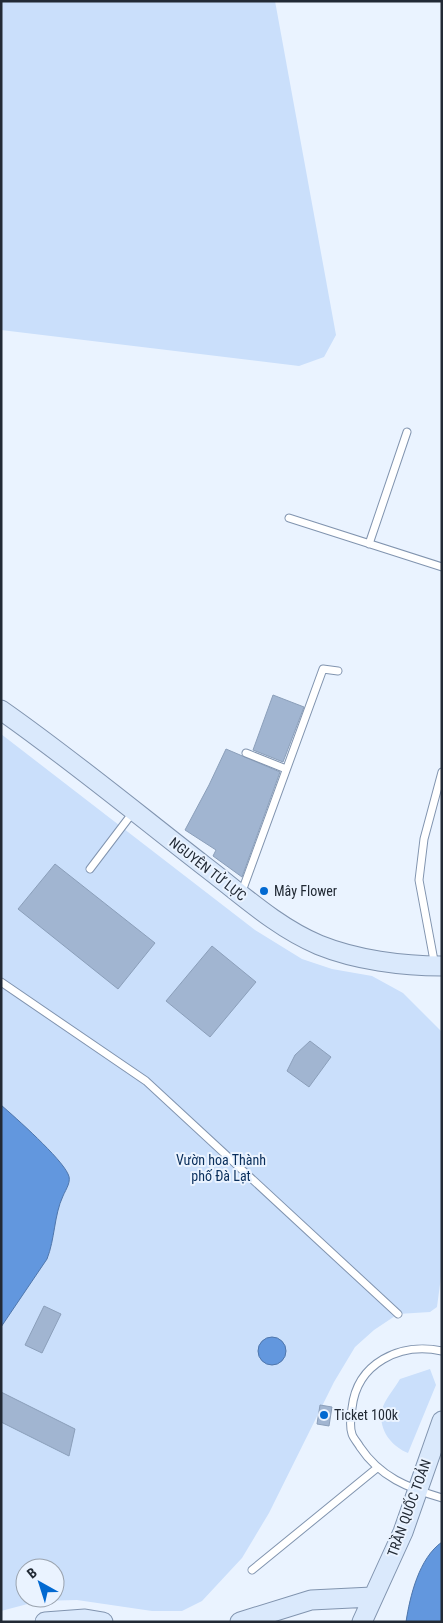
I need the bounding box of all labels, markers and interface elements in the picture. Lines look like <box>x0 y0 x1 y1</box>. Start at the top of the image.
street label: NGUYÊN TỬ LỰC <box>166 833 251 904</box>
place label: Mây Flower <box>274 883 337 899</box>
marker: Mây Flower <box>258 885 270 897</box>
park label: Vườn hoa Thành phố Đà Lạt <box>176 1152 266 1184</box>
place label: Ticket 100k <box>334 1407 399 1423</box>
marker: Ticket 100k <box>318 1409 330 1421</box>
street label: TRẦN QUỐC TOẢN <box>382 1456 434 1559</box>
north arrow <box>15 1558 65 1608</box>
text: B <box>24 1564 40 1582</box>

